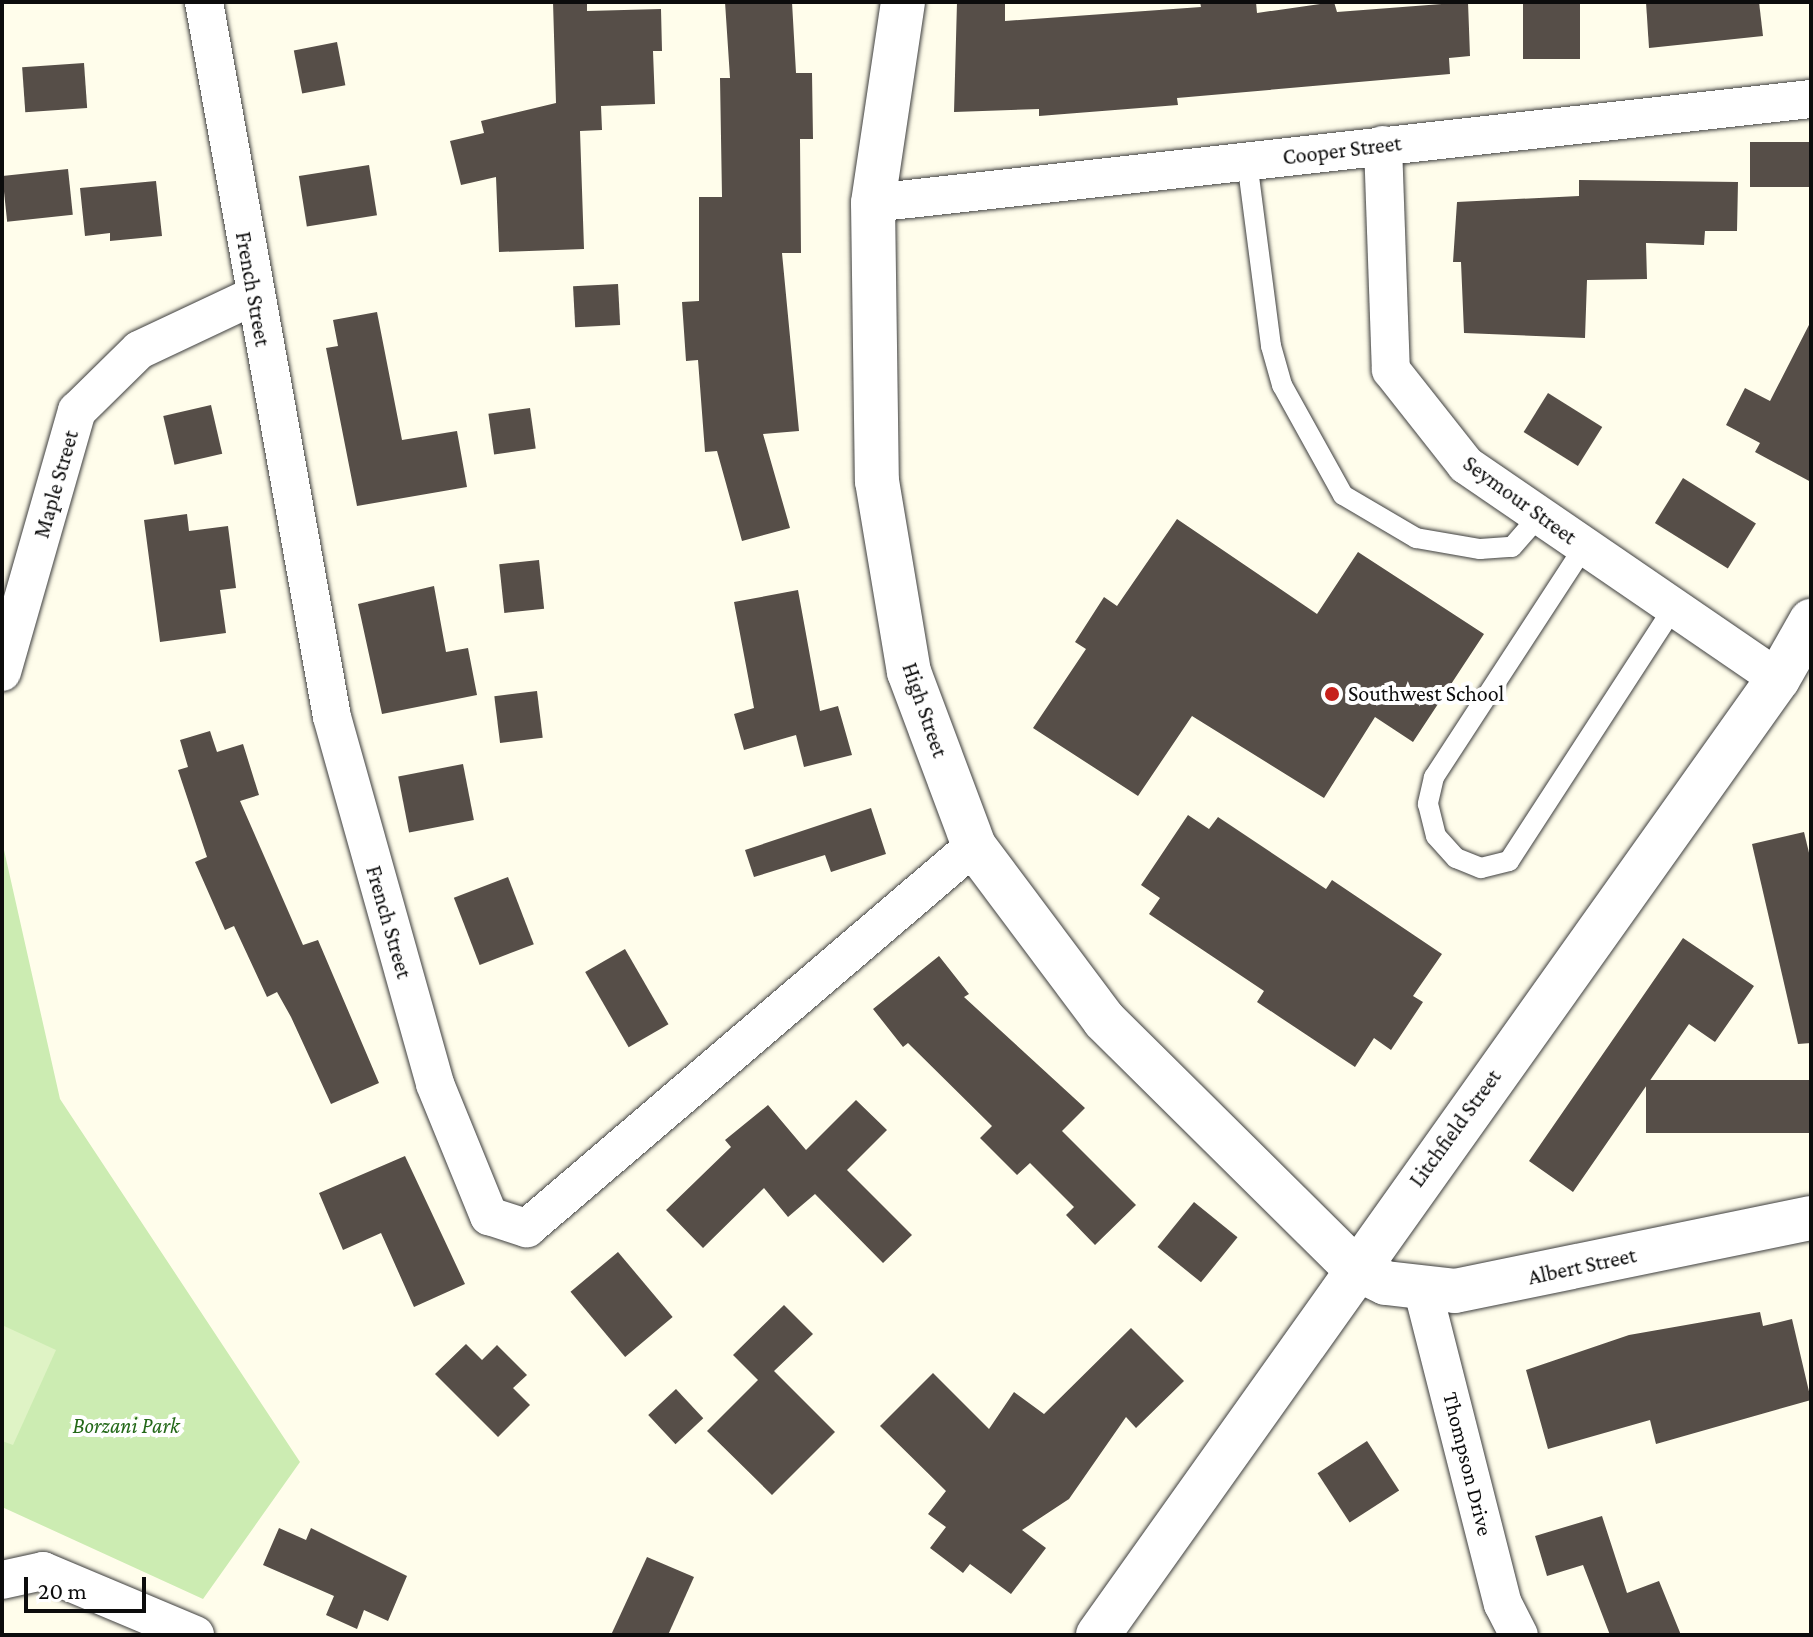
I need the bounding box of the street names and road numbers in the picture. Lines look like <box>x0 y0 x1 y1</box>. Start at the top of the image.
street label: Cooper Street <box>1281 130 1403 170</box>
street label: French Street <box>230 230 276 348</box>
street label: Maple Street <box>28 427 84 541</box>
street label: Seymour Street <box>1458 450 1582 550</box>
street label: High Street <box>897 659 953 761</box>
street label: French Street <box>360 863 418 981</box>
street label: Litchfield Street <box>1403 1064 1507 1192</box>
street label: Albert Street <box>1525 1242 1639 1290</box>
street label: Thompson Drive <box>1437 1389 1499 1539</box>

